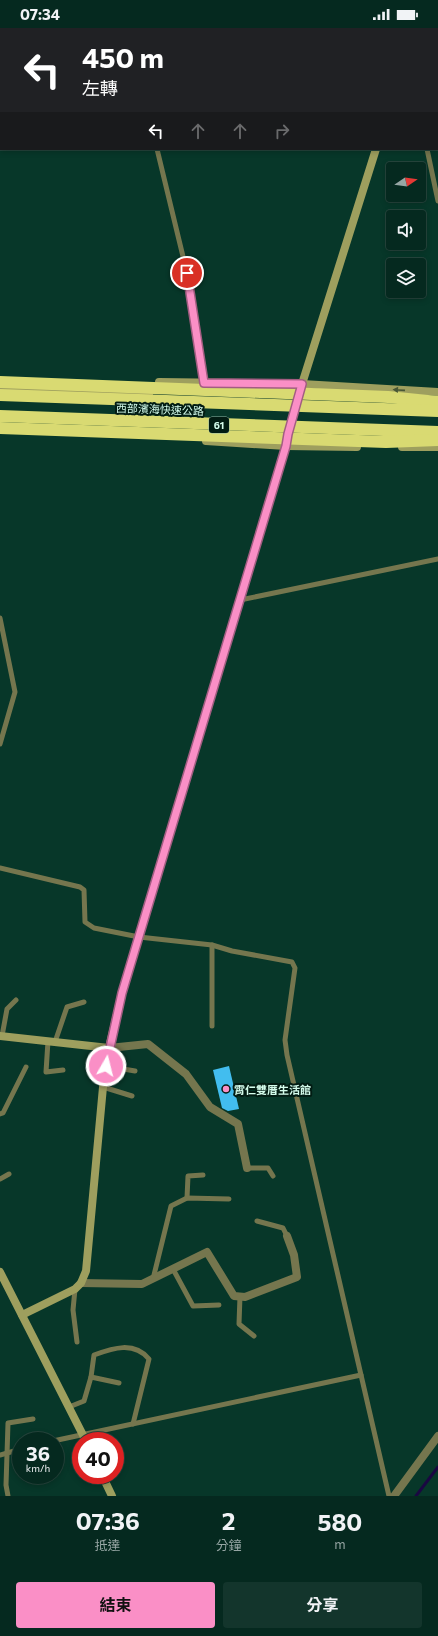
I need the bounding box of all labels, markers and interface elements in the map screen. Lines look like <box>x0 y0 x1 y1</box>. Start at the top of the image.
text: 07:34 <box>20 5 60 23</box>
text: 450 m <box>82 40 164 74</box>
icon: left <box>16 44 68 96</box>
text: 左轉 <box>82 77 118 99</box>
icon: left <box>145 120 167 142</box>
icon: ahead <box>187 120 209 142</box>
icon: ahead <box>229 120 251 142</box>
icon: right <box>271 120 293 142</box>
north arrow <box>386 162 426 202</box>
map controls <box>386 162 426 298</box>
button: sound <box>386 210 426 250</box>
pin <box>170 256 204 290</box>
button: layers <box>386 258 426 298</box>
icon: arrive <box>176 262 198 284</box>
one-way arrow <box>392 387 405 393</box>
street label: 西部濱海快速公路 <box>116 401 204 417</box>
road number: 61 <box>209 417 229 433</box>
position arrow <box>85 1045 127 1087</box>
place label: 霄仁雙厝生活館 <box>234 1083 311 1096</box>
marker: 霄仁雙厝生活館 <box>221 1084 231 1094</box>
speed limit sign: 40 <box>72 1432 124 1484</box>
text: 36 <box>26 1441 50 1465</box>
text: km/h <box>26 1462 50 1474</box>
text: 07:36 <box>76 1506 140 1535</box>
text: 2 <box>222 1506 235 1535</box>
text: 580 <box>317 1507 362 1536</box>
text: m <box>334 1536 345 1552</box>
text: 抵達 <box>95 1537 121 1553</box>
text: 分鐘 <box>216 1537 242 1553</box>
button: 結束 <box>16 1582 215 1628</box>
button: 分享 <box>223 1582 422 1628</box>

